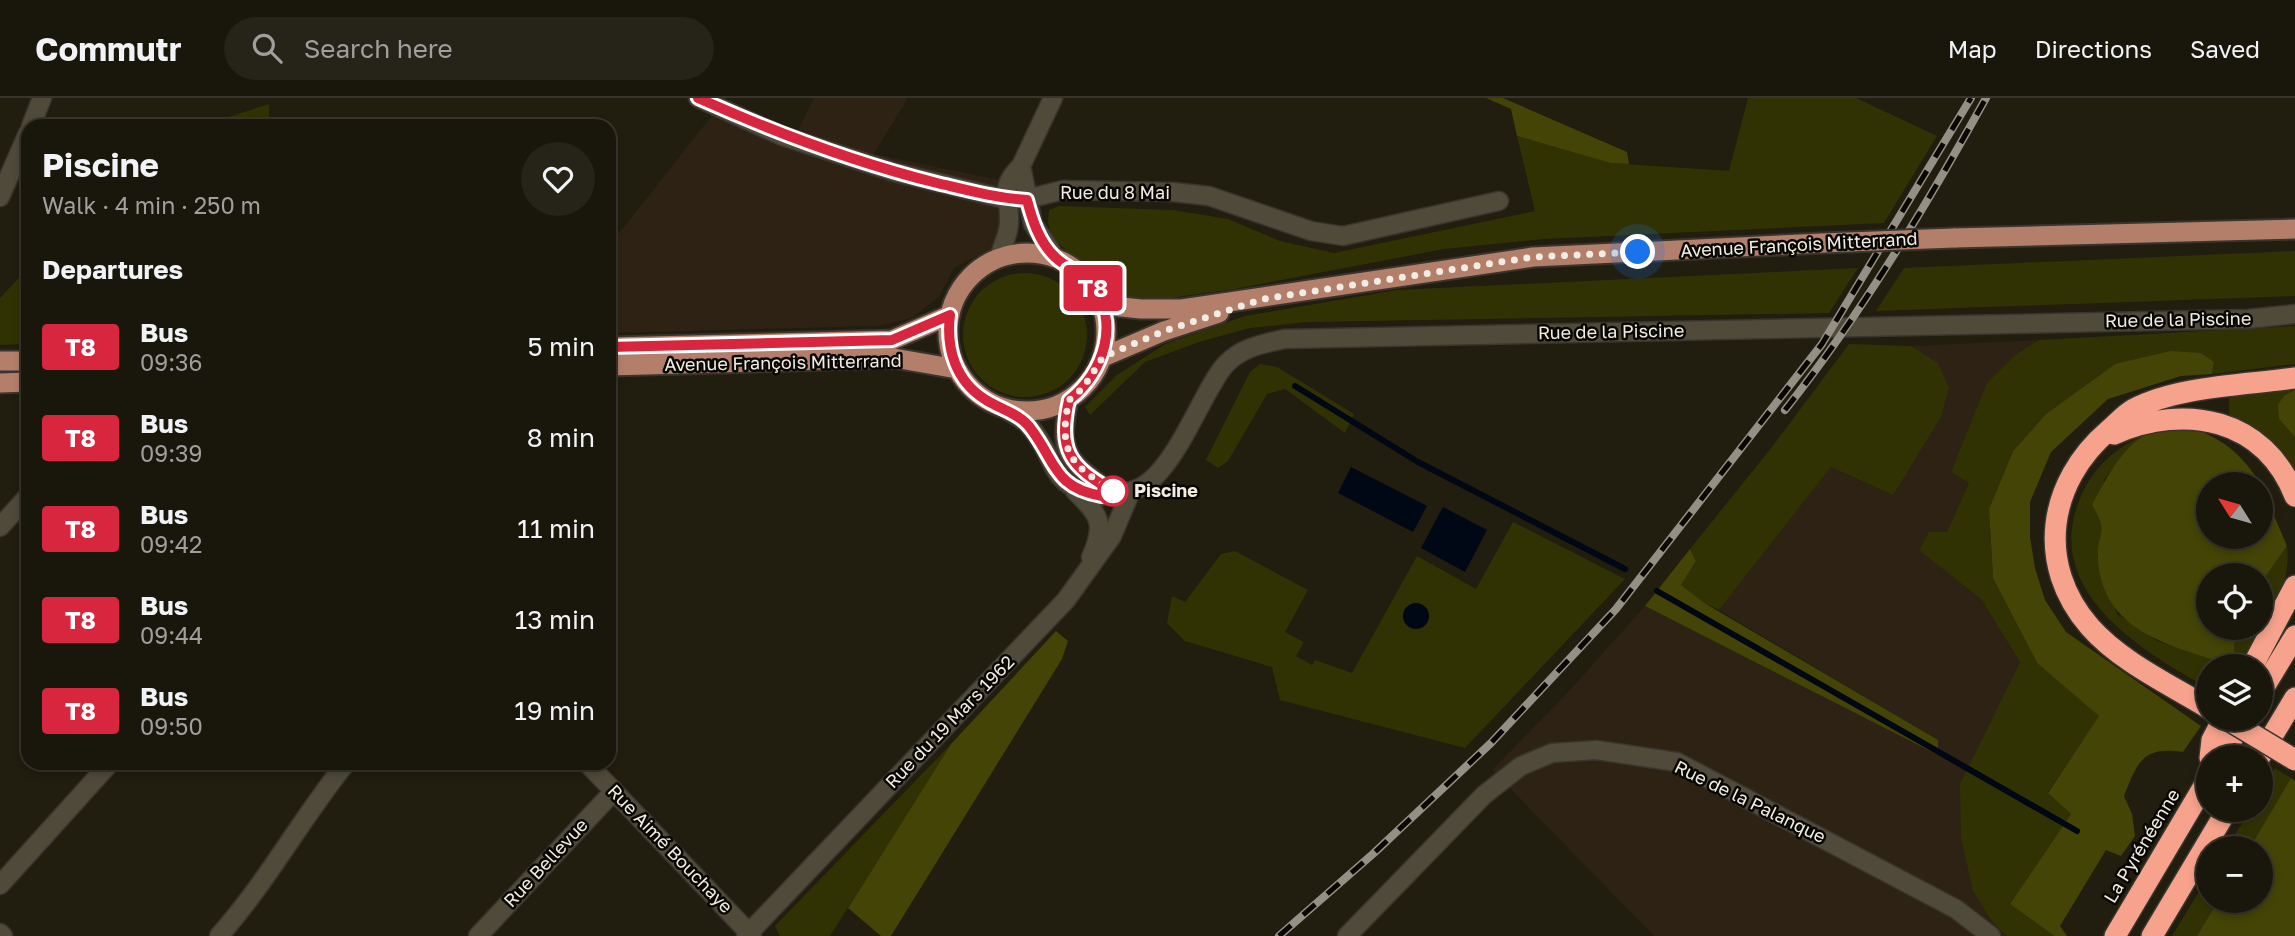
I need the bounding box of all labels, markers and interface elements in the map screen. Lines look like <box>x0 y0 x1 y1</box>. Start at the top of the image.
search box <box>224 17 714 80</box>
text: Commutr <box>35 29 182 68</box>
icon: search <box>248 29 286 67</box>
text: Search here <box>304 33 453 64</box>
text: Map <box>1948 34 1997 63</box>
text: Directions <box>2035 34 2152 63</box>
text: Saved <box>2190 34 2260 63</box>
button: heart <box>521 142 595 216</box>
text: Piscine <box>42 145 159 184</box>
street label: Rue du 8 Mai <box>1060 181 1170 203</box>
text: Walk · 4 min · 250 m <box>42 191 261 219</box>
street label: Avenue François Mitterrand <box>1680 227 1918 261</box>
your location <box>1620 234 1655 269</box>
text: Departures <box>42 254 183 285</box>
line badge: T8 <box>1062 265 1124 311</box>
text: T8 <box>1078 273 1108 302</box>
street label: Rue de la Piscine <box>2105 307 2251 331</box>
text: Bus <box>140 317 188 348</box>
street label: Rue de la Piscine <box>1538 319 1684 343</box>
text: 5 min <box>527 331 595 362</box>
text: T8 <box>65 332 96 361</box>
text: 09:36 <box>140 348 202 376</box>
street label: Avenue François Mitterrand <box>664 349 902 375</box>
text: Bus <box>140 408 188 439</box>
text: 8 min <box>527 422 595 453</box>
text: T8 <box>65 423 96 452</box>
text: 09:39 <box>140 439 202 467</box>
north arrow <box>2196 472 2273 550</box>
map controls <box>2196 472 2273 913</box>
marker: Piscine <box>1098 476 1128 506</box>
place label: Piscine <box>1134 479 1198 501</box>
text: Bus <box>140 499 188 530</box>
text: 11 min <box>517 513 595 544</box>
text: T8 <box>65 514 96 543</box>
text: 09:42 <box>140 530 202 558</box>
button: locate <box>2196 563 2273 640</box>
text: Bus <box>140 590 188 621</box>
text: 13 min <box>515 604 595 635</box>
text: T8 <box>65 605 96 634</box>
text: 09:44 <box>140 621 203 649</box>
street label: Rue du 19 Mars 1962 <box>880 650 1018 792</box>
button: layers <box>2196 654 2273 731</box>
text: Bus <box>140 681 188 712</box>
text: 19 min <box>514 695 595 726</box>
text: T8 <box>65 696 96 725</box>
text: 09:50 <box>140 712 203 740</box>
button: + <box>2196 745 2273 822</box>
street label: Rue de la Palanque <box>1671 755 1830 847</box>
street label: Rue Aimé Bouchaye <box>604 779 738 917</box>
street label: La Pyrénéenne <box>2098 784 2184 907</box>
street label: Rue Bellevue <box>499 813 592 911</box>
button: − <box>2196 836 2273 913</box>

